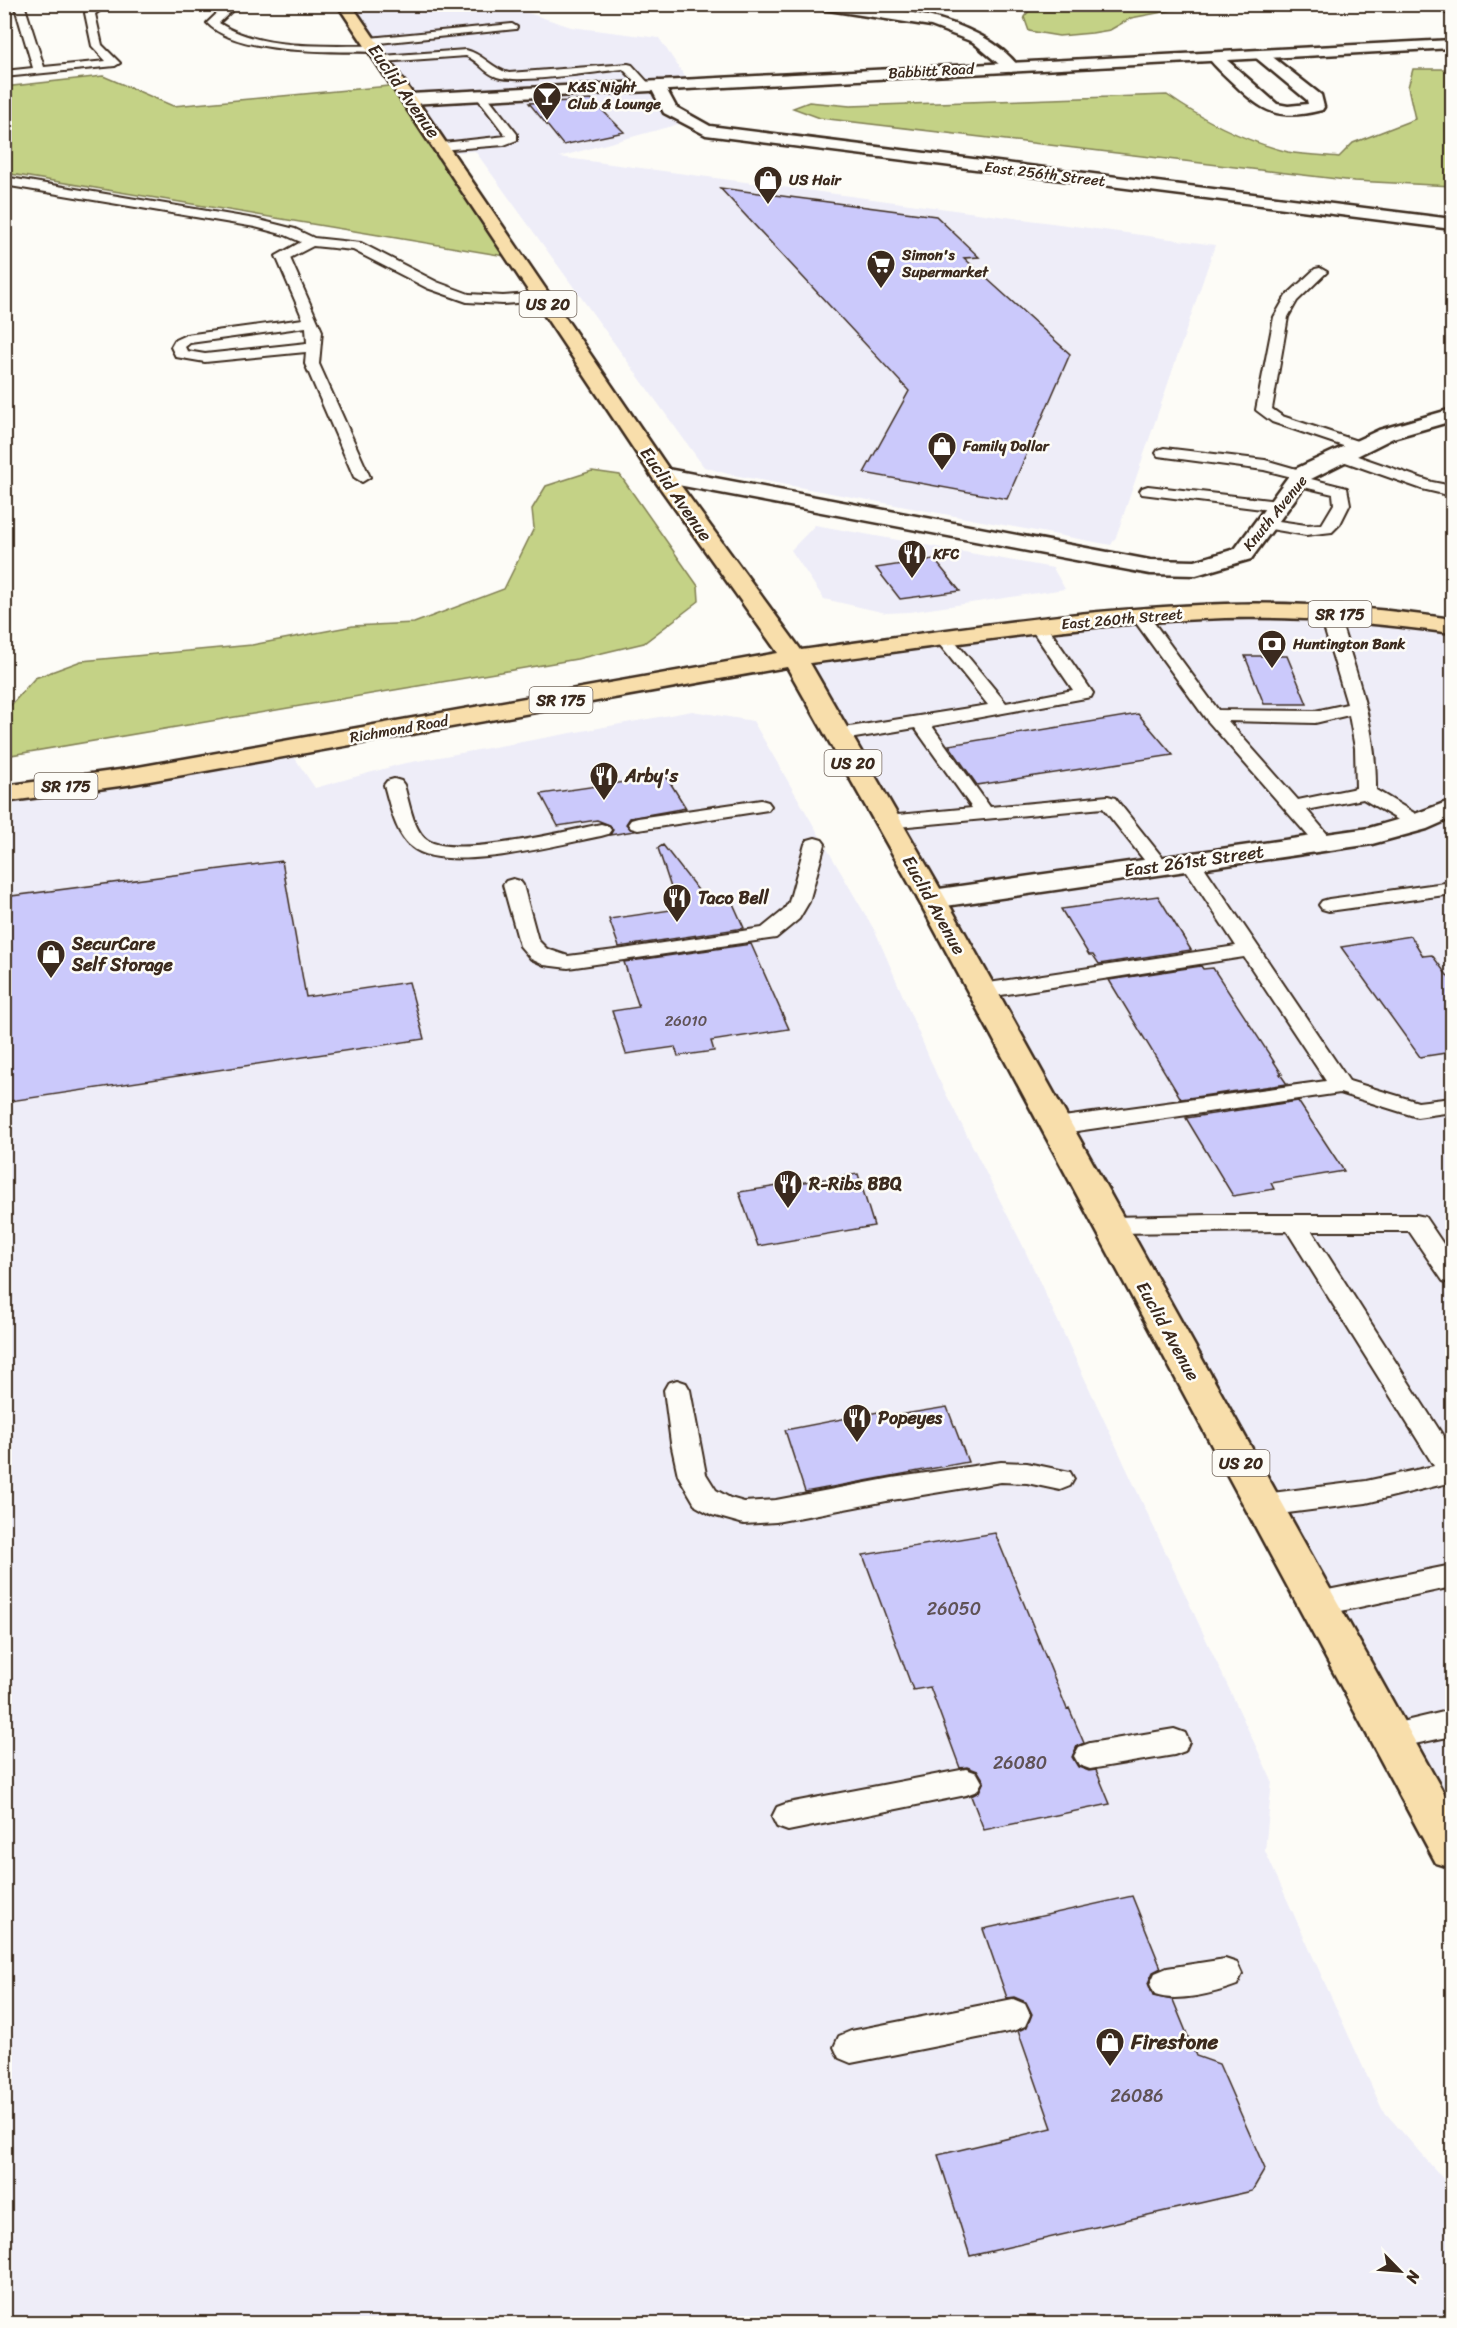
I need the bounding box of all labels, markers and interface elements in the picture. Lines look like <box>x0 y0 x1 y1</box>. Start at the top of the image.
street label: Euclid Avenue <box>359 37 449 145</box>
street label: Babbitt Road <box>888 56 976 86</box>
place label: K&S Night Club & Lounge <box>567 74 661 117</box>
bar icon: K&S Night Club & Lounge <box>531 80 563 122</box>
street label: East 256th Street <box>983 154 1107 194</box>
shop icon: US Hair <box>752 164 784 206</box>
place label: US Hair <box>789 167 843 193</box>
place label: Simon's Supermarket <box>901 242 989 285</box>
supermarket icon: Simon's Supermarket <box>865 248 897 290</box>
road number: US 20 <box>520 291 576 317</box>
shop icon: Family Dollar <box>926 430 958 472</box>
place label: Family Dollar <box>962 433 1051 459</box>
street label: Euclid Avenue <box>631 440 721 548</box>
street label: Knuth Avenue <box>1236 469 1314 557</box>
restaurant icon: KFC <box>896 538 928 580</box>
place label: KFC <box>932 541 959 567</box>
street label: East 260th Street <box>1060 601 1184 637</box>
road number: SR 175 <box>1308 601 1372 627</box>
bank icon: Huntington Bank <box>1256 628 1288 670</box>
place label: Huntington Bank <box>1292 631 1406 657</box>
road number: SR 175 <box>530 687 592 713</box>
street label: Richmond Road <box>348 707 451 750</box>
road number: US 20 <box>824 750 882 776</box>
restaurant icon: Arby's <box>588 760 620 802</box>
place label: Arby's <box>624 760 679 792</box>
road number: SR 175 <box>34 773 98 799</box>
street label: East 261st Street <box>1122 835 1266 887</box>
street label: Euclid Avenue <box>893 849 975 961</box>
restaurant icon: Taco Bell <box>661 882 693 924</box>
place label: Taco Bell <box>698 882 770 914</box>
place label: SecurCare Self Storage <box>71 928 173 981</box>
shop icon: SecurCare Self Storage <box>35 938 67 980</box>
house number: 26010 <box>665 1008 707 1034</box>
restaurant icon: R-Ribs BBQ <box>772 1168 804 1210</box>
place label: R-Ribs BBQ <box>808 1168 902 1200</box>
street label: Euclid Avenue <box>1127 1275 1209 1387</box>
restaurant icon: Popeyes <box>841 1402 873 1444</box>
place label: Popeyes <box>878 1402 943 1434</box>
road number: US 20 <box>1212 1450 1270 1476</box>
house number: 26050 <box>927 1593 981 1625</box>
house number: 26080 <box>993 1747 1047 1779</box>
place label: Firestone <box>1130 2023 1218 2061</box>
shop icon: Firestone <box>1094 2026 1126 2068</box>
house number: 26086 <box>1110 2080 1164 2112</box>
north arrow <box>1370 2241 1430 2301</box>
text: N <box>1397 2265 1429 2289</box>

